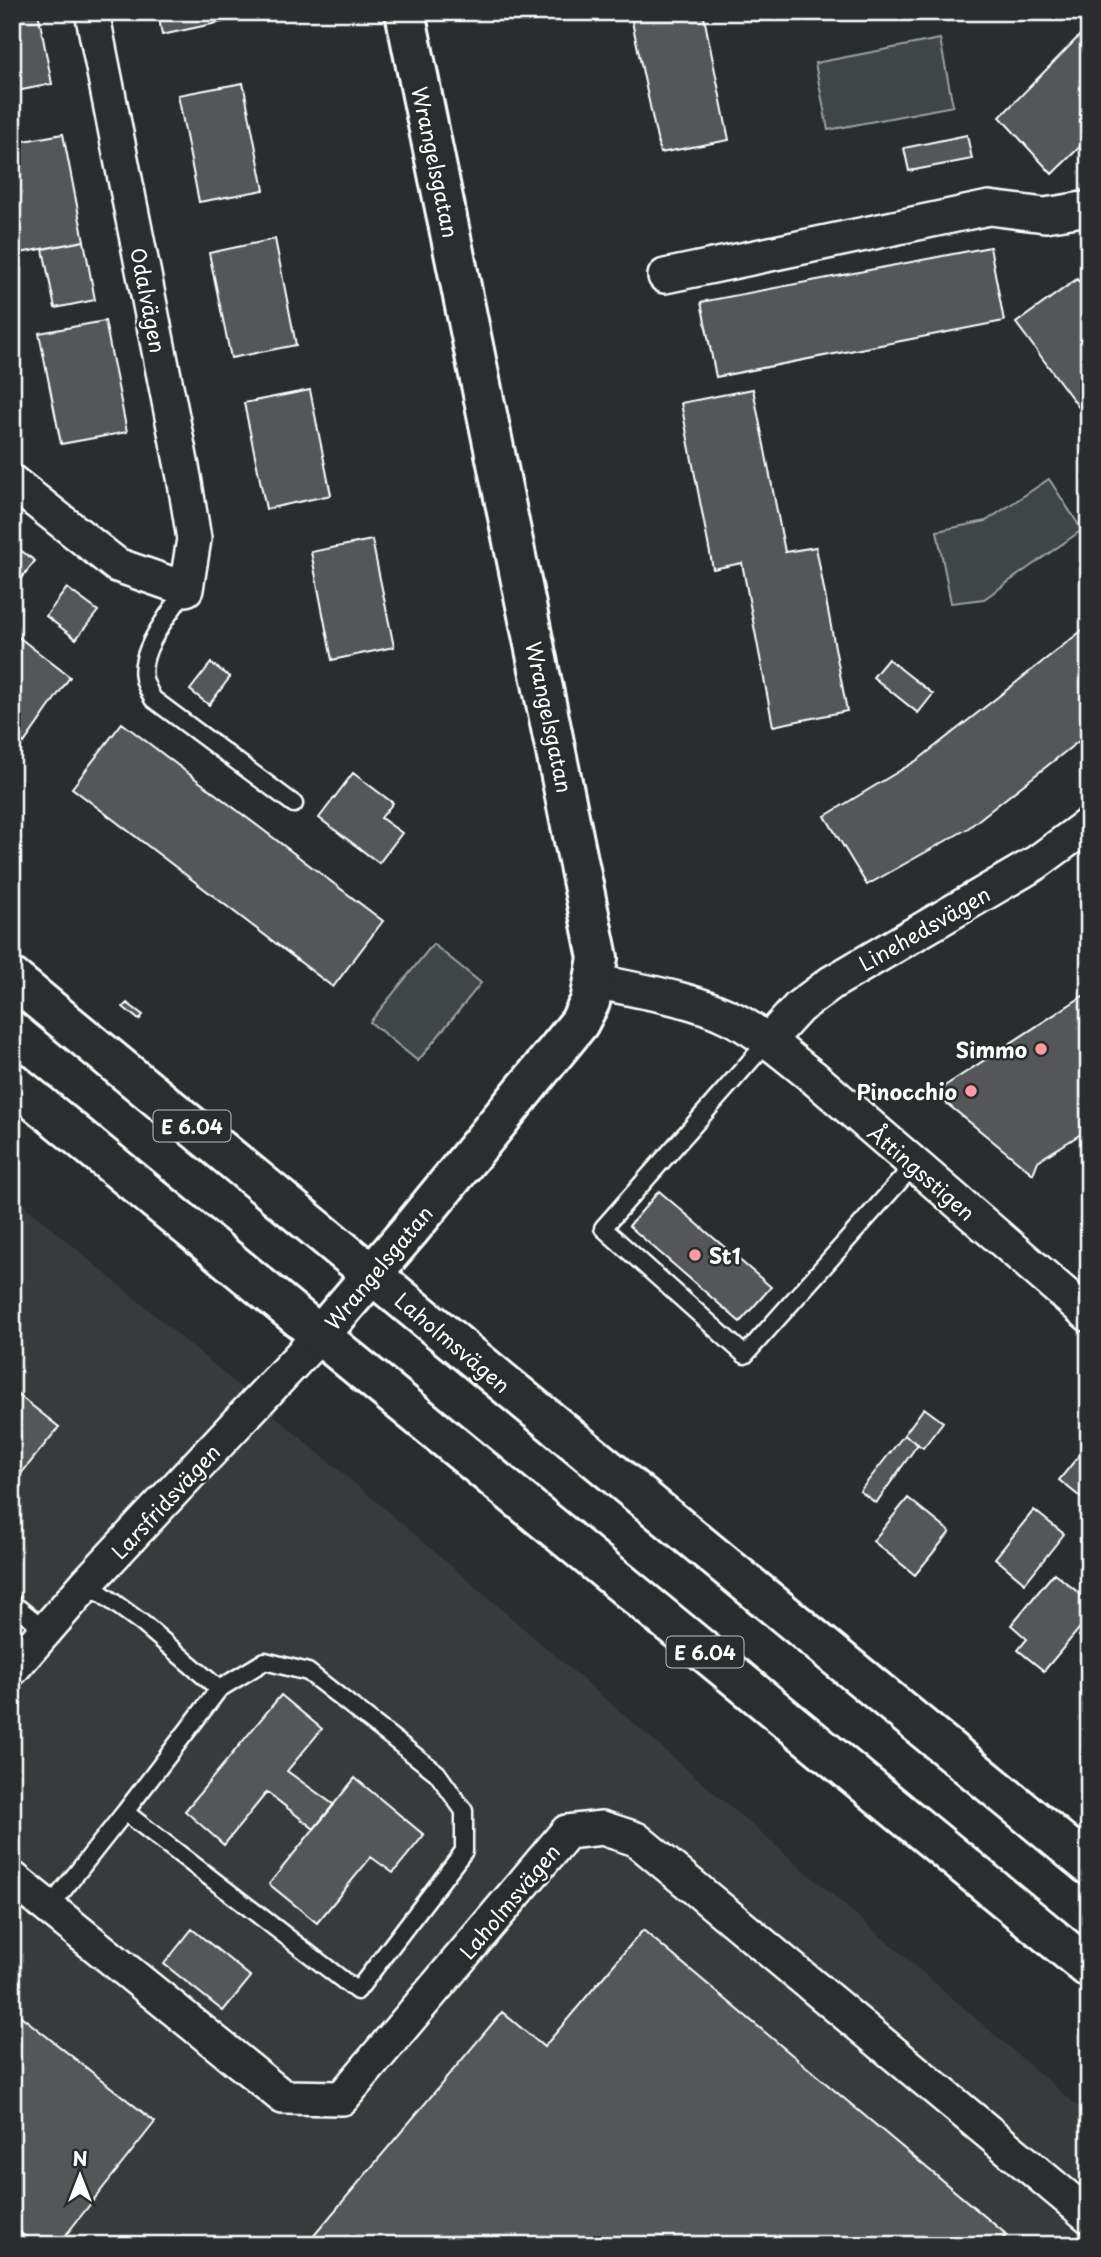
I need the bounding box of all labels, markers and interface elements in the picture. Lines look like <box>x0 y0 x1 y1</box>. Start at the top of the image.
street label: Wrangelsgatan <box>404 84 468 240</box>
street label: Odalvägen <box>123 245 175 355</box>
street label: Wrangelsgatan <box>518 639 582 795</box>
street label: Linehedsvägen <box>852 877 996 979</box>
place label: Simmo <box>956 1033 1027 1065</box>
marker: Simmo <box>1033 1041 1049 1057</box>
place label: Pinocchio <box>857 1075 957 1107</box>
marker: Pinocchio <box>963 1083 979 1099</box>
road number: E 6.04 <box>154 1110 230 1142</box>
street label: Åttingsstigen <box>861 1116 983 1228</box>
street label: Wrangelsgatan <box>316 1198 440 1336</box>
place label: St1 <box>709 1239 741 1271</box>
marker: St1 <box>687 1247 703 1263</box>
street label: Laholmsvägen <box>388 1284 518 1400</box>
street label: Larsfridsvägen <box>103 1436 227 1566</box>
road number: E 6.04 <box>666 1636 744 1668</box>
street label: Laholmsvägen <box>451 1836 567 1966</box>
north arrow <box>46 2142 116 2212</box>
text: N <box>72 2144 88 2172</box>

